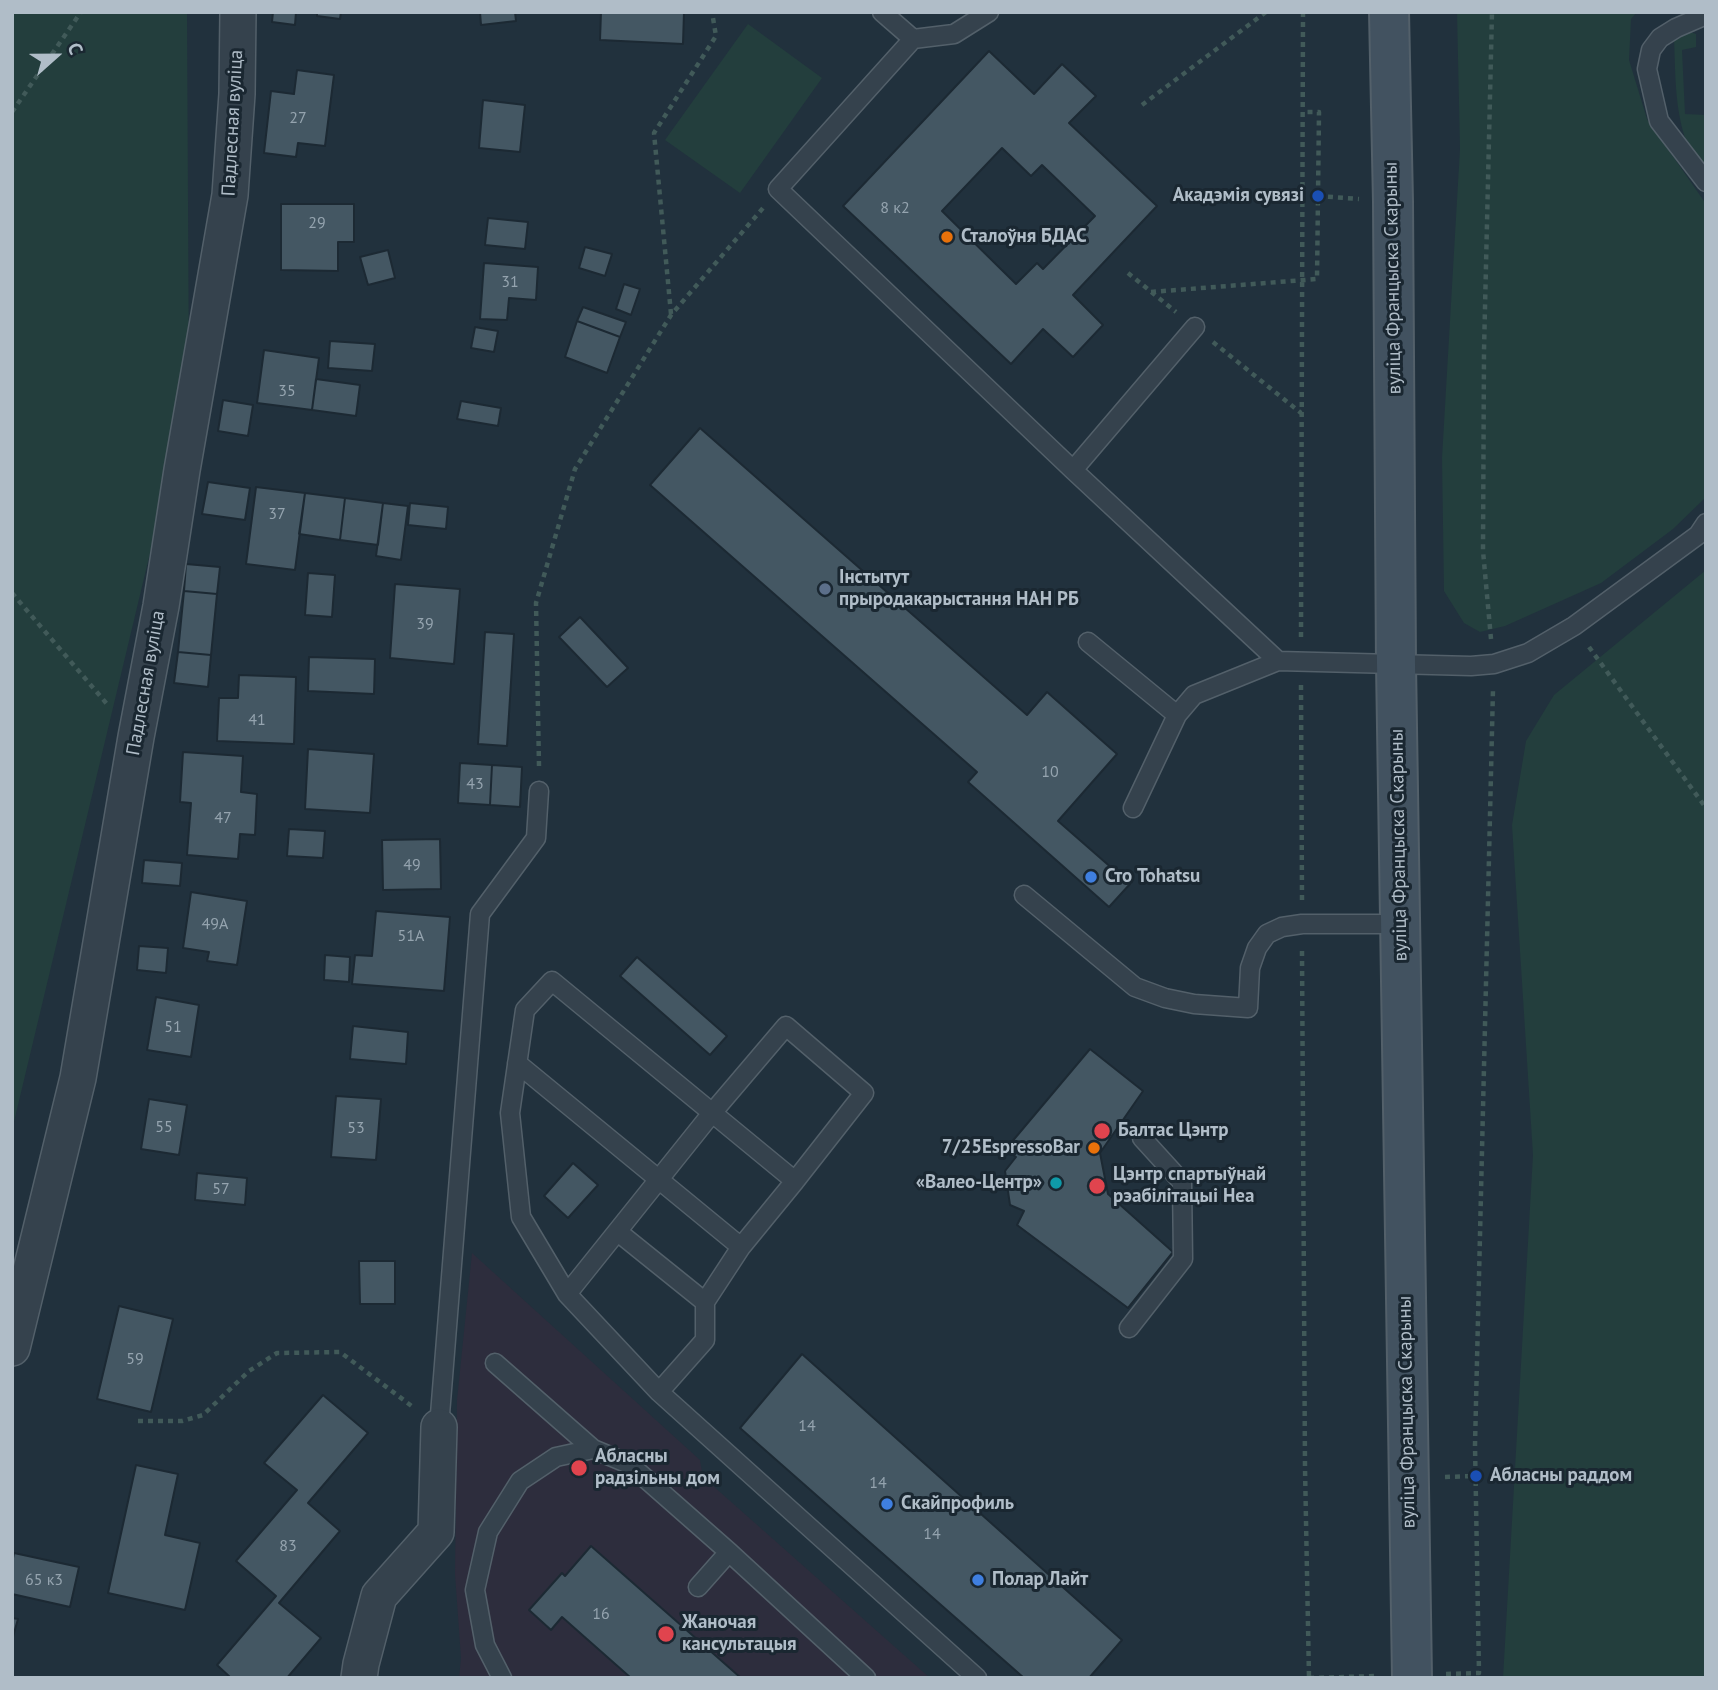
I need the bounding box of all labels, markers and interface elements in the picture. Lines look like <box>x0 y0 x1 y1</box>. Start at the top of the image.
north arrow <box>21 21 91 91</box>
text: С <box>62 39 89 58</box>
street label: Падлесная вуліца <box>218 49 248 197</box>
house number: 27 <box>289 108 307 128</box>
street label: вуліца Францыска Скарыны <box>1380 162 1406 394</box>
place label: Акадэмія сувязі <box>1173 185 1304 207</box>
marker: Акадэмія сувязі <box>1310 188 1326 204</box>
house number: 8 к2 <box>880 198 910 218</box>
house number: 29 <box>308 213 326 233</box>
place label: Сталоўня БДАС <box>961 226 1087 248</box>
marker: Сталоўня БДАС <box>939 229 955 245</box>
house number: 31 <box>501 272 519 292</box>
house number: 35 <box>278 381 296 401</box>
house number: 37 <box>268 504 286 524</box>
place label: Інстытут прыродакарыстання НАН РБ <box>839 567 1079 611</box>
marker: Інстытут прыродакарыстання НАН РБ <box>817 581 833 597</box>
street label: Падлесная вуліца <box>122 609 170 757</box>
house number: 39 <box>416 614 434 634</box>
house number: 41 <box>248 710 266 730</box>
street label: вуліца Францыска Скарыны <box>1386 729 1412 961</box>
house number: 10 <box>1041 762 1059 782</box>
house number: 43 <box>466 774 484 794</box>
house number: 47 <box>214 808 232 828</box>
house number: 49 <box>403 855 421 875</box>
place label: Сто Tohatsu <box>1105 866 1200 888</box>
marker: Сто Tohatsu <box>1083 869 1099 885</box>
house number: 49А <box>202 914 228 934</box>
house number: 51А <box>398 926 424 946</box>
house number: 51 <box>164 1017 182 1037</box>
house number: 55 <box>155 1117 173 1137</box>
house number: 53 <box>347 1118 365 1138</box>
place label: Балтас Цэнтр <box>1118 1120 1229 1142</box>
marker: Балтас Цэнтр <box>1092 1121 1112 1141</box>
place label: 7/25EspressoBar <box>942 1137 1080 1159</box>
marker: 7/25EspressoBar <box>1086 1140 1102 1156</box>
place label: Цэнтр спартыўнай рэабілітацыі Неа <box>1113 1164 1266 1208</box>
place label: «Валео-Центр» <box>916 1172 1042 1194</box>
marker: «Валео-Центр» <box>1048 1175 1064 1191</box>
marker: Цэнтр спартыўнай рэабілітацыі Неа <box>1087 1176 1107 1196</box>
house number: 57 <box>212 1179 230 1199</box>
street label: вуліца Францыска Скарыны <box>1394 1296 1420 1528</box>
house number: 59 <box>126 1349 144 1369</box>
house number: 14 <box>798 1416 816 1436</box>
place label: Абласны радзільны дом <box>595 1446 720 1490</box>
marker: Абласны радзільны дом <box>569 1458 589 1478</box>
place label: Абласны раддом <box>1490 1465 1632 1487</box>
marker: Абласны раддом <box>1468 1468 1484 1484</box>
house number: 14 <box>869 1473 887 1493</box>
place label: Скайпрофиль <box>901 1493 1014 1515</box>
marker: Скайпрофиль <box>879 1496 895 1512</box>
house number: 14 <box>923 1524 941 1544</box>
house number: 83 <box>279 1536 297 1556</box>
place label: Полар Лайт <box>992 1569 1088 1591</box>
house number: 65 к3 <box>25 1570 63 1590</box>
marker: Полар Лайт <box>970 1572 986 1588</box>
house number: 16 <box>592 1604 610 1624</box>
place label: Жаночая кансультацыя <box>682 1612 797 1656</box>
marker: Жаночая кансультацыя <box>656 1624 676 1644</box>

